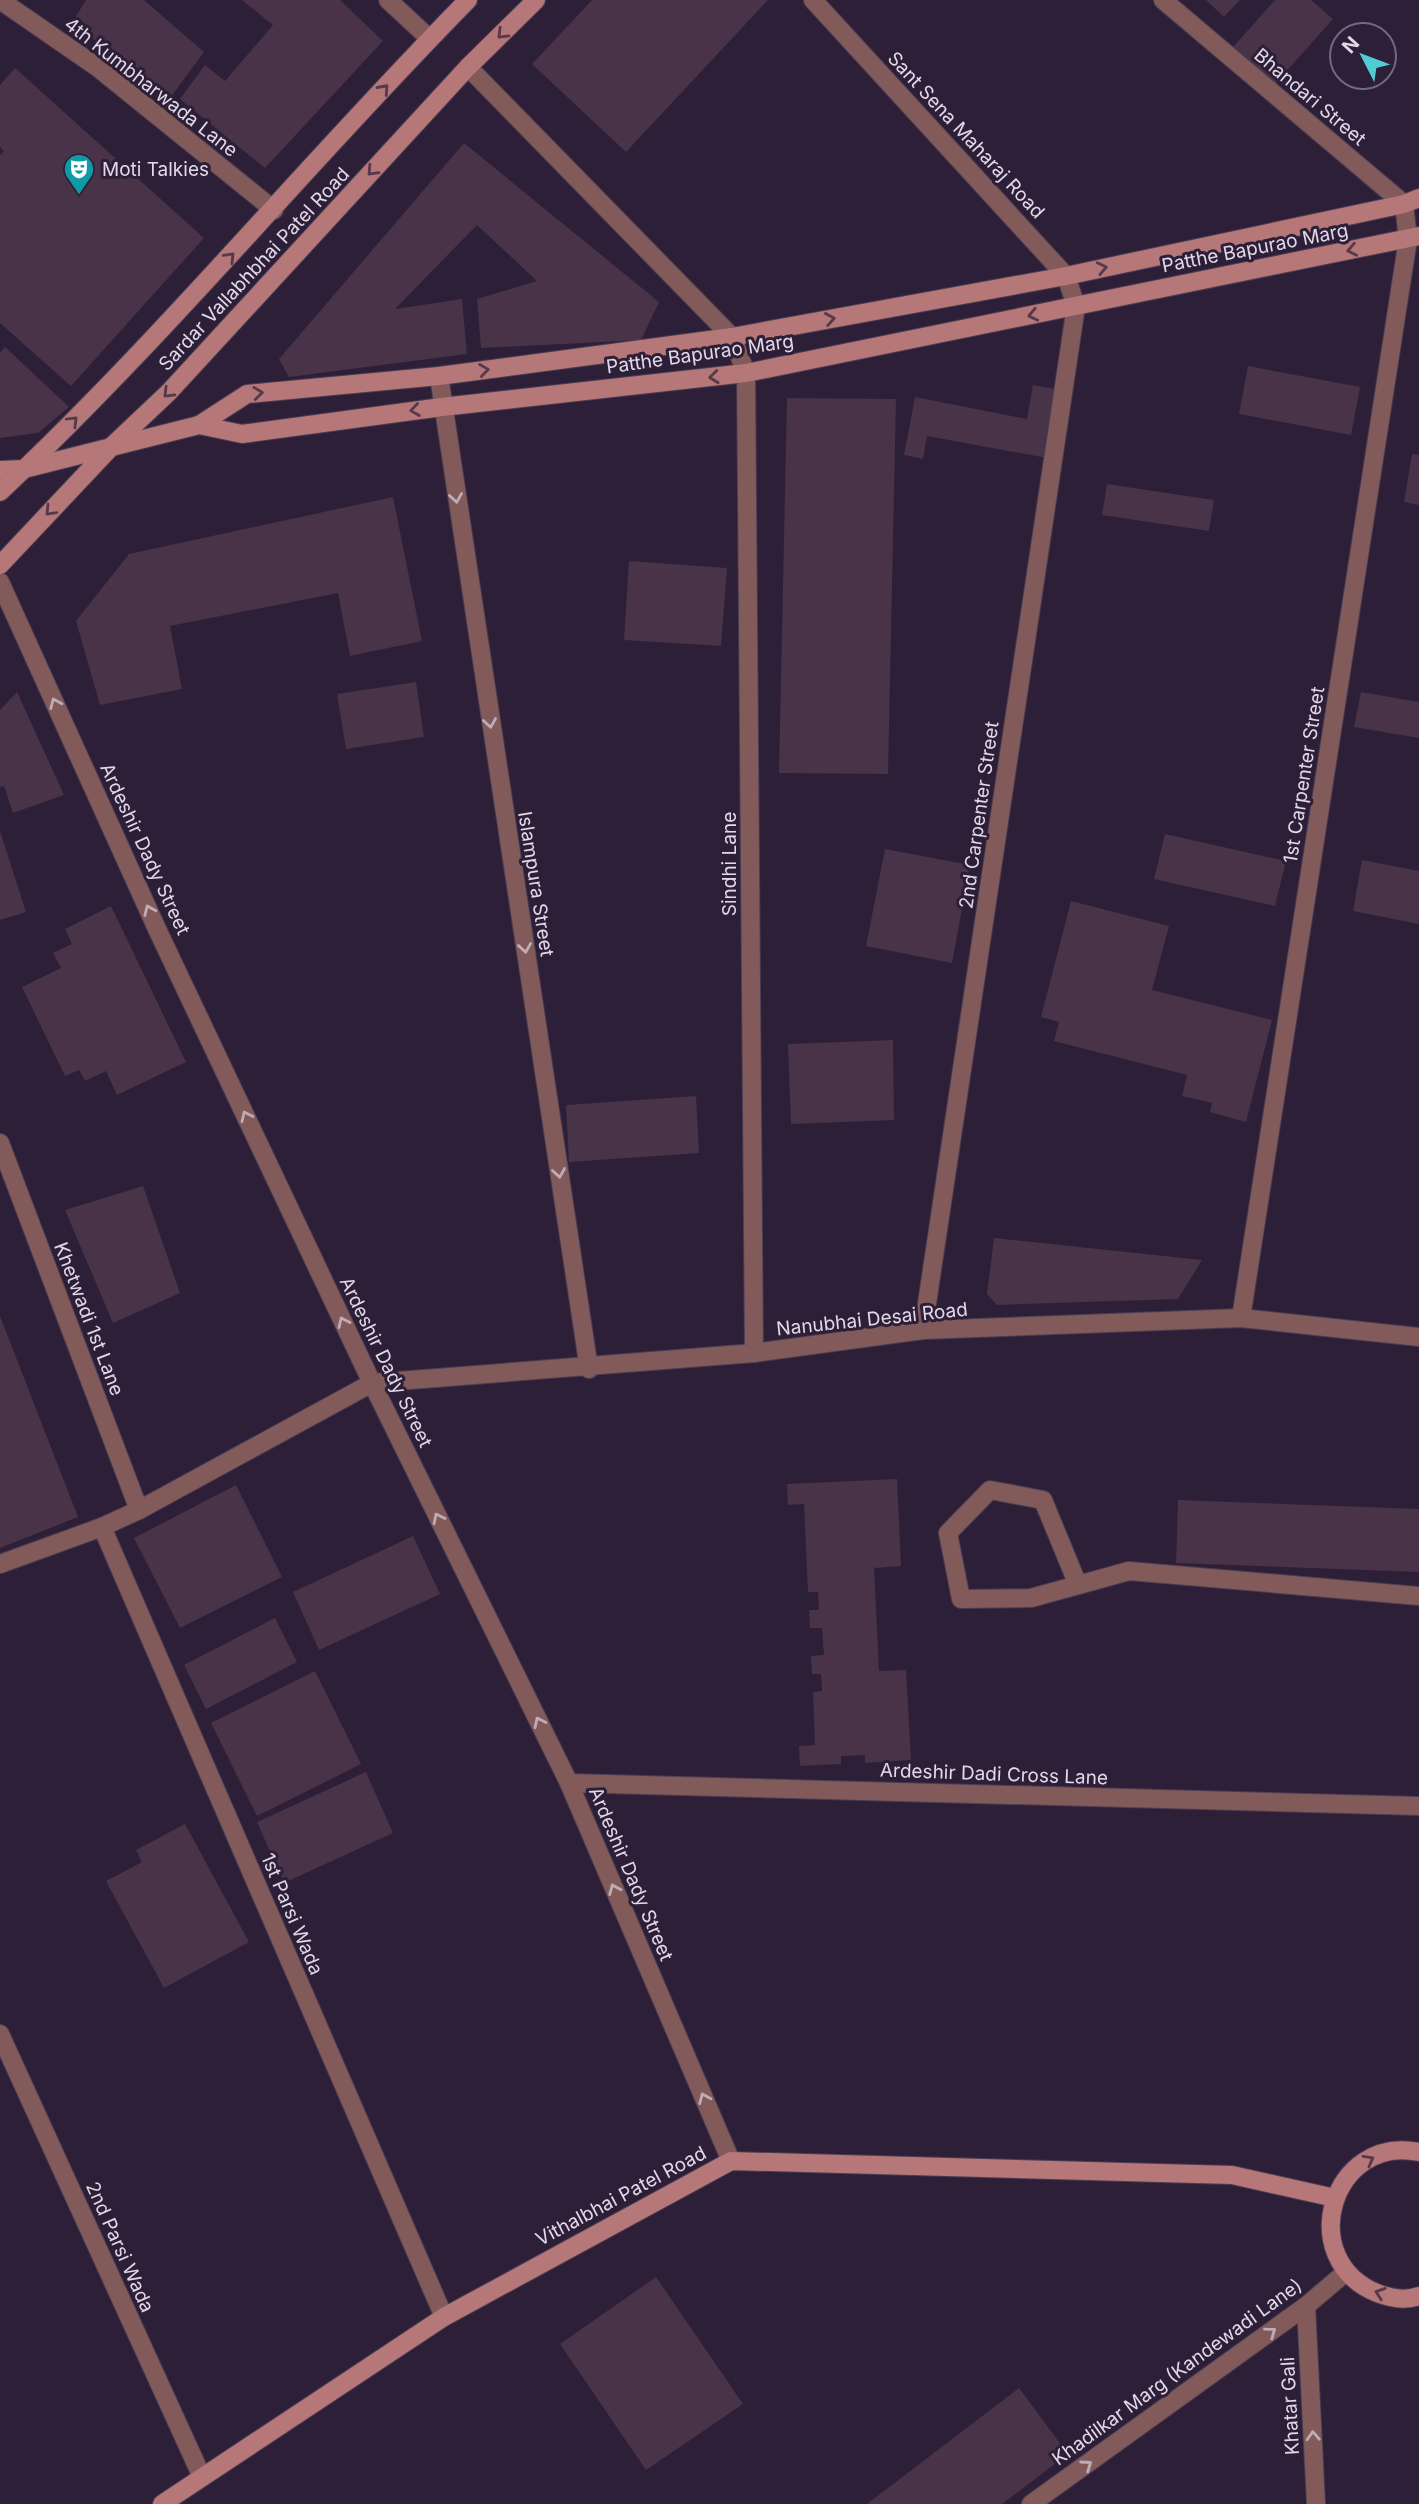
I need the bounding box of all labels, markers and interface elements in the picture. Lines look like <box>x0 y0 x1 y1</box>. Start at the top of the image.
street label: 4th Kumbharwada Lane <box>60 12 242 162</box>
north arrow <box>1328 21 1398 91</box>
one-way arrow <box>497 25 510 38</box>
text: N <box>1337 32 1364 58</box>
street label: Bhandari Street <box>1249 44 1371 150</box>
street label: Sant Sena Maharaj Road <box>883 47 1049 223</box>
one-way arrow <box>376 84 388 97</box>
theatre icon: Moti Talkies <box>62 152 96 196</box>
place label: Moti Talkies <box>102 158 209 181</box>
street label: Sardar Vallabhbhai Patel Road <box>154 163 354 375</box>
one-way arrow <box>368 163 381 176</box>
street label: Patthe Bapurao Marg <box>1160 219 1350 277</box>
one-way arrow <box>1346 242 1358 257</box>
one-way arrow <box>222 252 235 265</box>
one-way arrow <box>1096 261 1108 276</box>
one-way arrow <box>1027 306 1039 321</box>
one-way arrow <box>825 312 836 327</box>
street label: Patthe Bapurao Marg <box>605 329 795 379</box>
one-way arrow <box>478 362 490 377</box>
one-way arrow <box>708 369 720 384</box>
one-way arrow <box>164 384 177 397</box>
one-way arrow <box>252 386 264 401</box>
one-way arrow <box>409 403 421 418</box>
one-way arrow <box>65 416 78 429</box>
one-way arrow <box>448 492 463 504</box>
one-way arrow <box>46 503 59 516</box>
street label: 1st Carpenter Street <box>1279 685 1329 865</box>
one-way arrow <box>49 698 63 710</box>
one-way arrow <box>482 717 497 729</box>
street label: 2nd Carpenter Street <box>954 720 1004 910</box>
street label: Ardeshir Dady Street <box>95 760 195 938</box>
street label: Islampura Street <box>513 810 559 958</box>
street label: Sindhi Lane <box>718 812 741 916</box>
one-way arrow <box>143 905 157 917</box>
one-way arrow <box>517 942 532 954</box>
one-way arrow <box>240 1111 254 1123</box>
one-way arrow <box>552 1167 567 1179</box>
street label: Khetwadi 1st Lane <box>49 1239 129 1399</box>
street label: Ardeshir Dady Street <box>335 1273 437 1451</box>
street label: Nanubhai Desai Road <box>775 1298 969 1340</box>
one-way arrow <box>337 1317 351 1329</box>
one-way arrow <box>432 1513 446 1525</box>
one-way arrow <box>533 1717 547 1729</box>
street label: Ardeshir Dadi Cross Lane <box>880 1759 1108 1789</box>
street label: Ardeshir Dady Street <box>584 1784 678 1964</box>
street label: 1st Parsi Wada <box>256 1850 328 1978</box>
one-way arrow <box>609 1884 623 1896</box>
one-way arrow <box>698 2093 712 2106</box>
street label: Vithalbhai Patel Road <box>532 2141 710 2251</box>
one-way arrow <box>1362 2155 1374 2168</box>
street label: 2nd Parsi Wada <box>81 2178 159 2316</box>
street label: Khadilkar Marg (Kandewadi Lane) <box>1048 2274 1306 2470</box>
one-way arrow <box>1374 2287 1386 2301</box>
one-way arrow <box>1263 2328 1276 2340</box>
street label: Khatar Gali <box>1276 2356 1304 2456</box>
one-way arrow <box>1305 2430 1320 2441</box>
one-way arrow <box>1079 2461 1092 2473</box>

